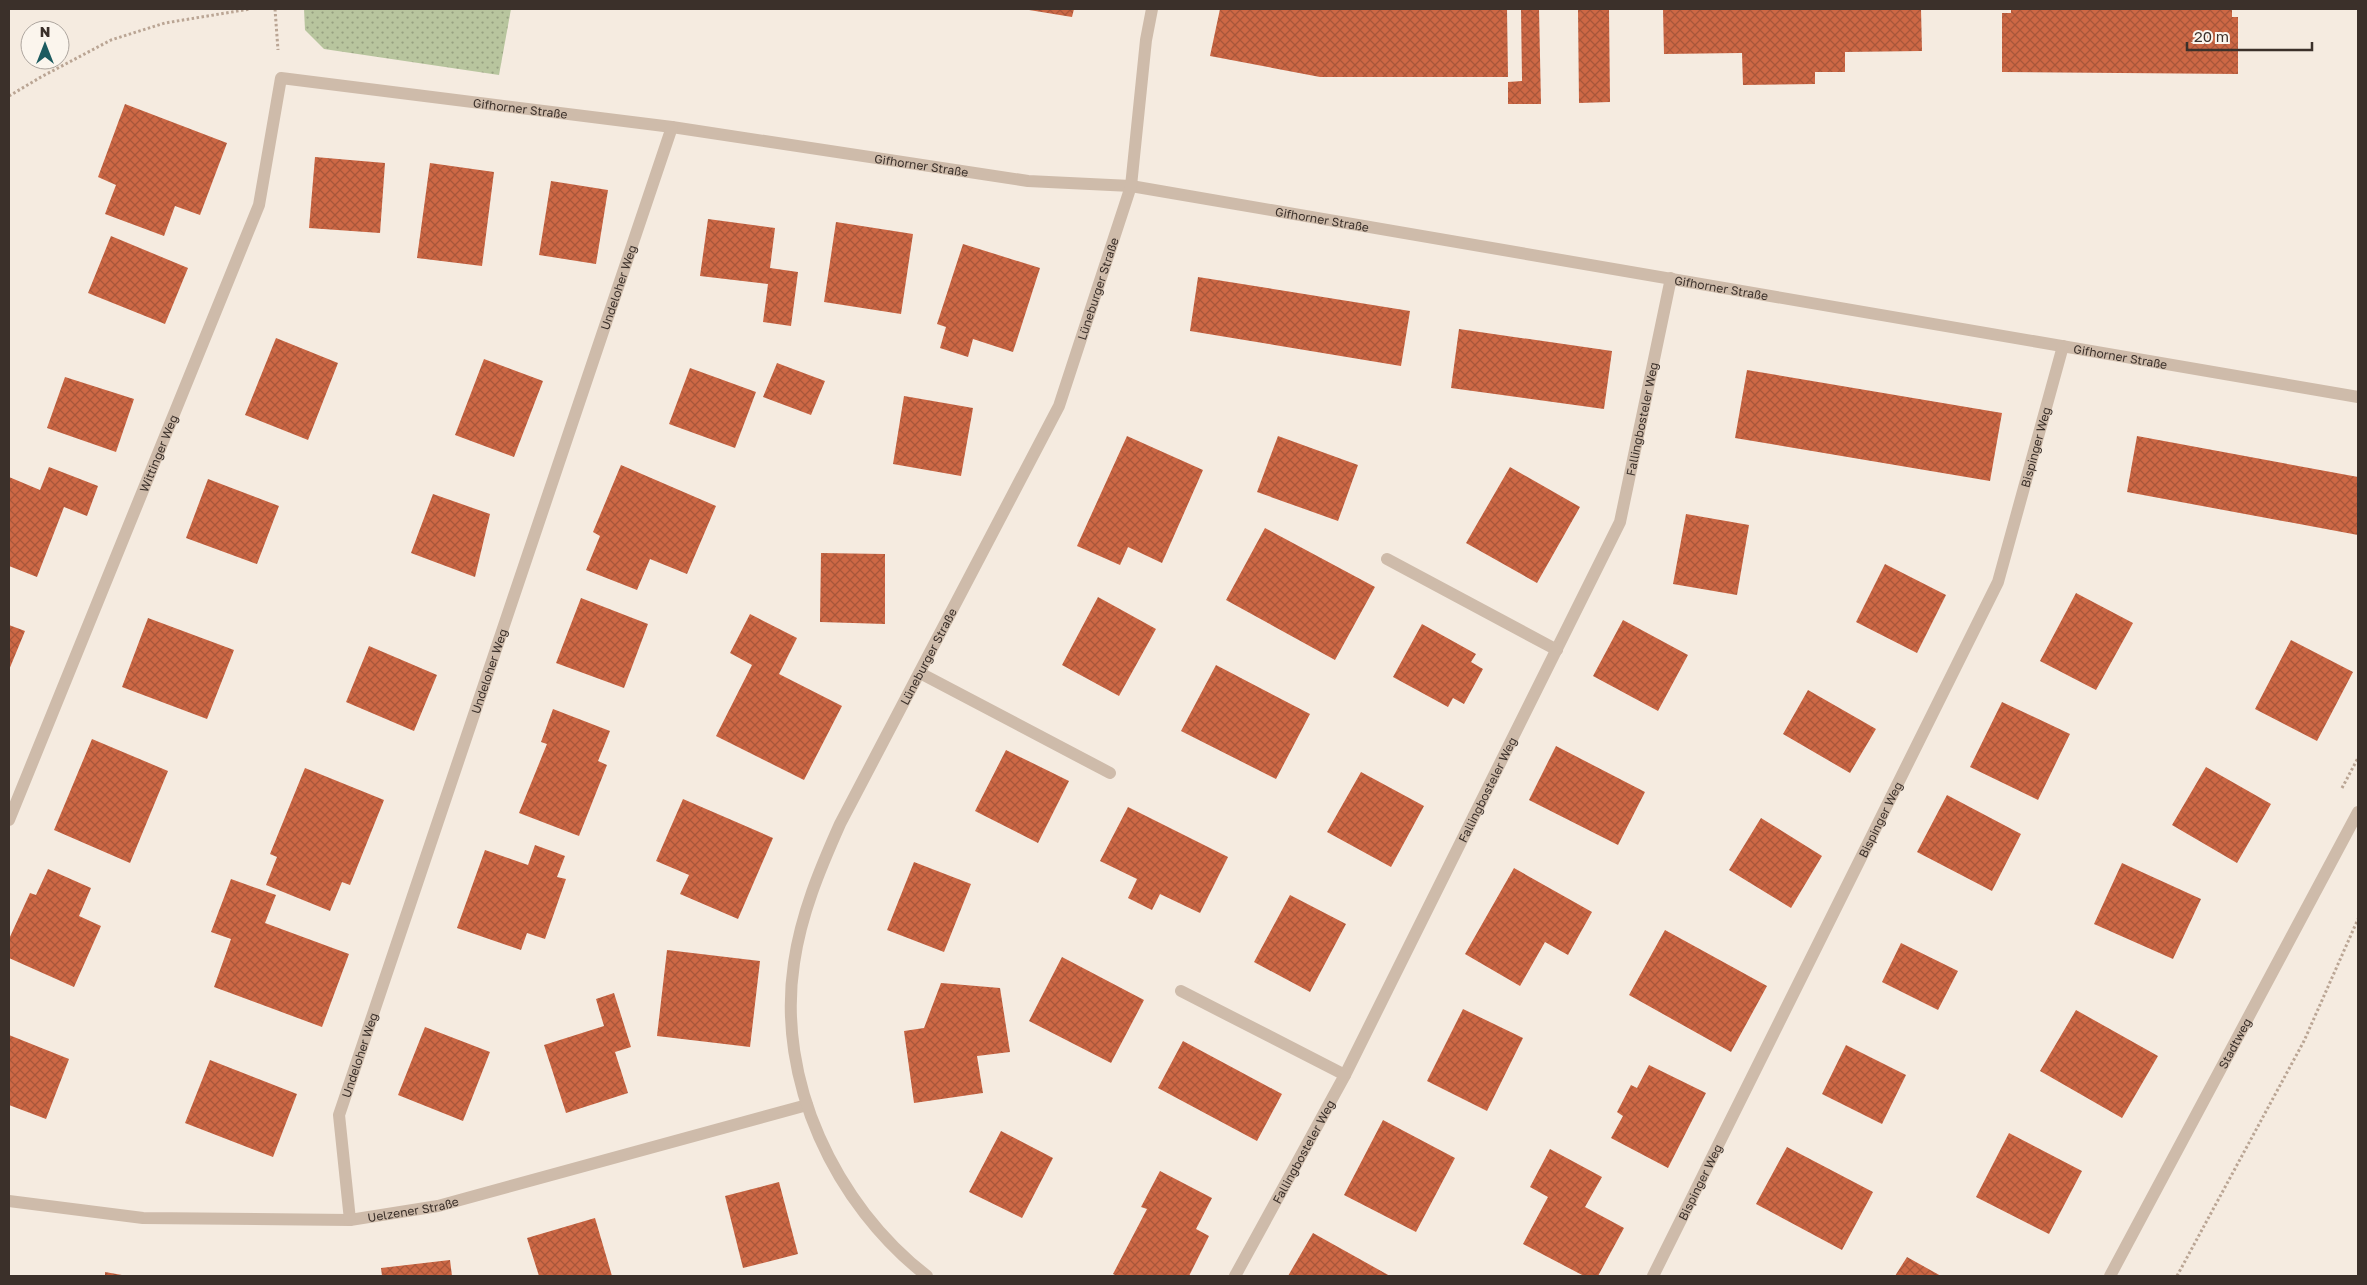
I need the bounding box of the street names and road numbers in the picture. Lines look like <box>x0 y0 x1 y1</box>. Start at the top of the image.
street label: Gifhorner Straße <box>472 95 568 121</box>
street label: Gifhorner Straße <box>873 150 969 179</box>
street label: Gifhorner Straße <box>1274 203 1370 234</box>
street label: Lüneburger Straße <box>1074 235 1121 342</box>
street label: Undeloher Weg <box>597 243 639 332</box>
street label: Gifhorner Straße <box>1673 272 1769 303</box>
street label: Gifhorner Straße <box>2072 341 2169 372</box>
street label: Fallingbosteler Weg <box>1622 361 1661 477</box>
street label: Bispinger Weg <box>2017 405 2053 489</box>
street label: Wittinger Weg <box>136 412 181 494</box>
street label: Lüneburger Straße <box>896 605 959 707</box>
street label: Undeloher Weg <box>467 627 510 716</box>
street label: Fallingbosteler Weg <box>1454 734 1520 845</box>
street label: Bispinger Weg <box>1855 779 1905 860</box>
street label: Undeloher Weg <box>338 1010 381 1099</box>
street label: Stadtweg <box>2215 1015 2254 1071</box>
street label: Fallingbosteler Weg <box>1269 1097 1338 1206</box>
street label: Bispinger Weg <box>1675 1141 1725 1223</box>
street label: Uelzener Straße <box>366 1193 460 1225</box>

